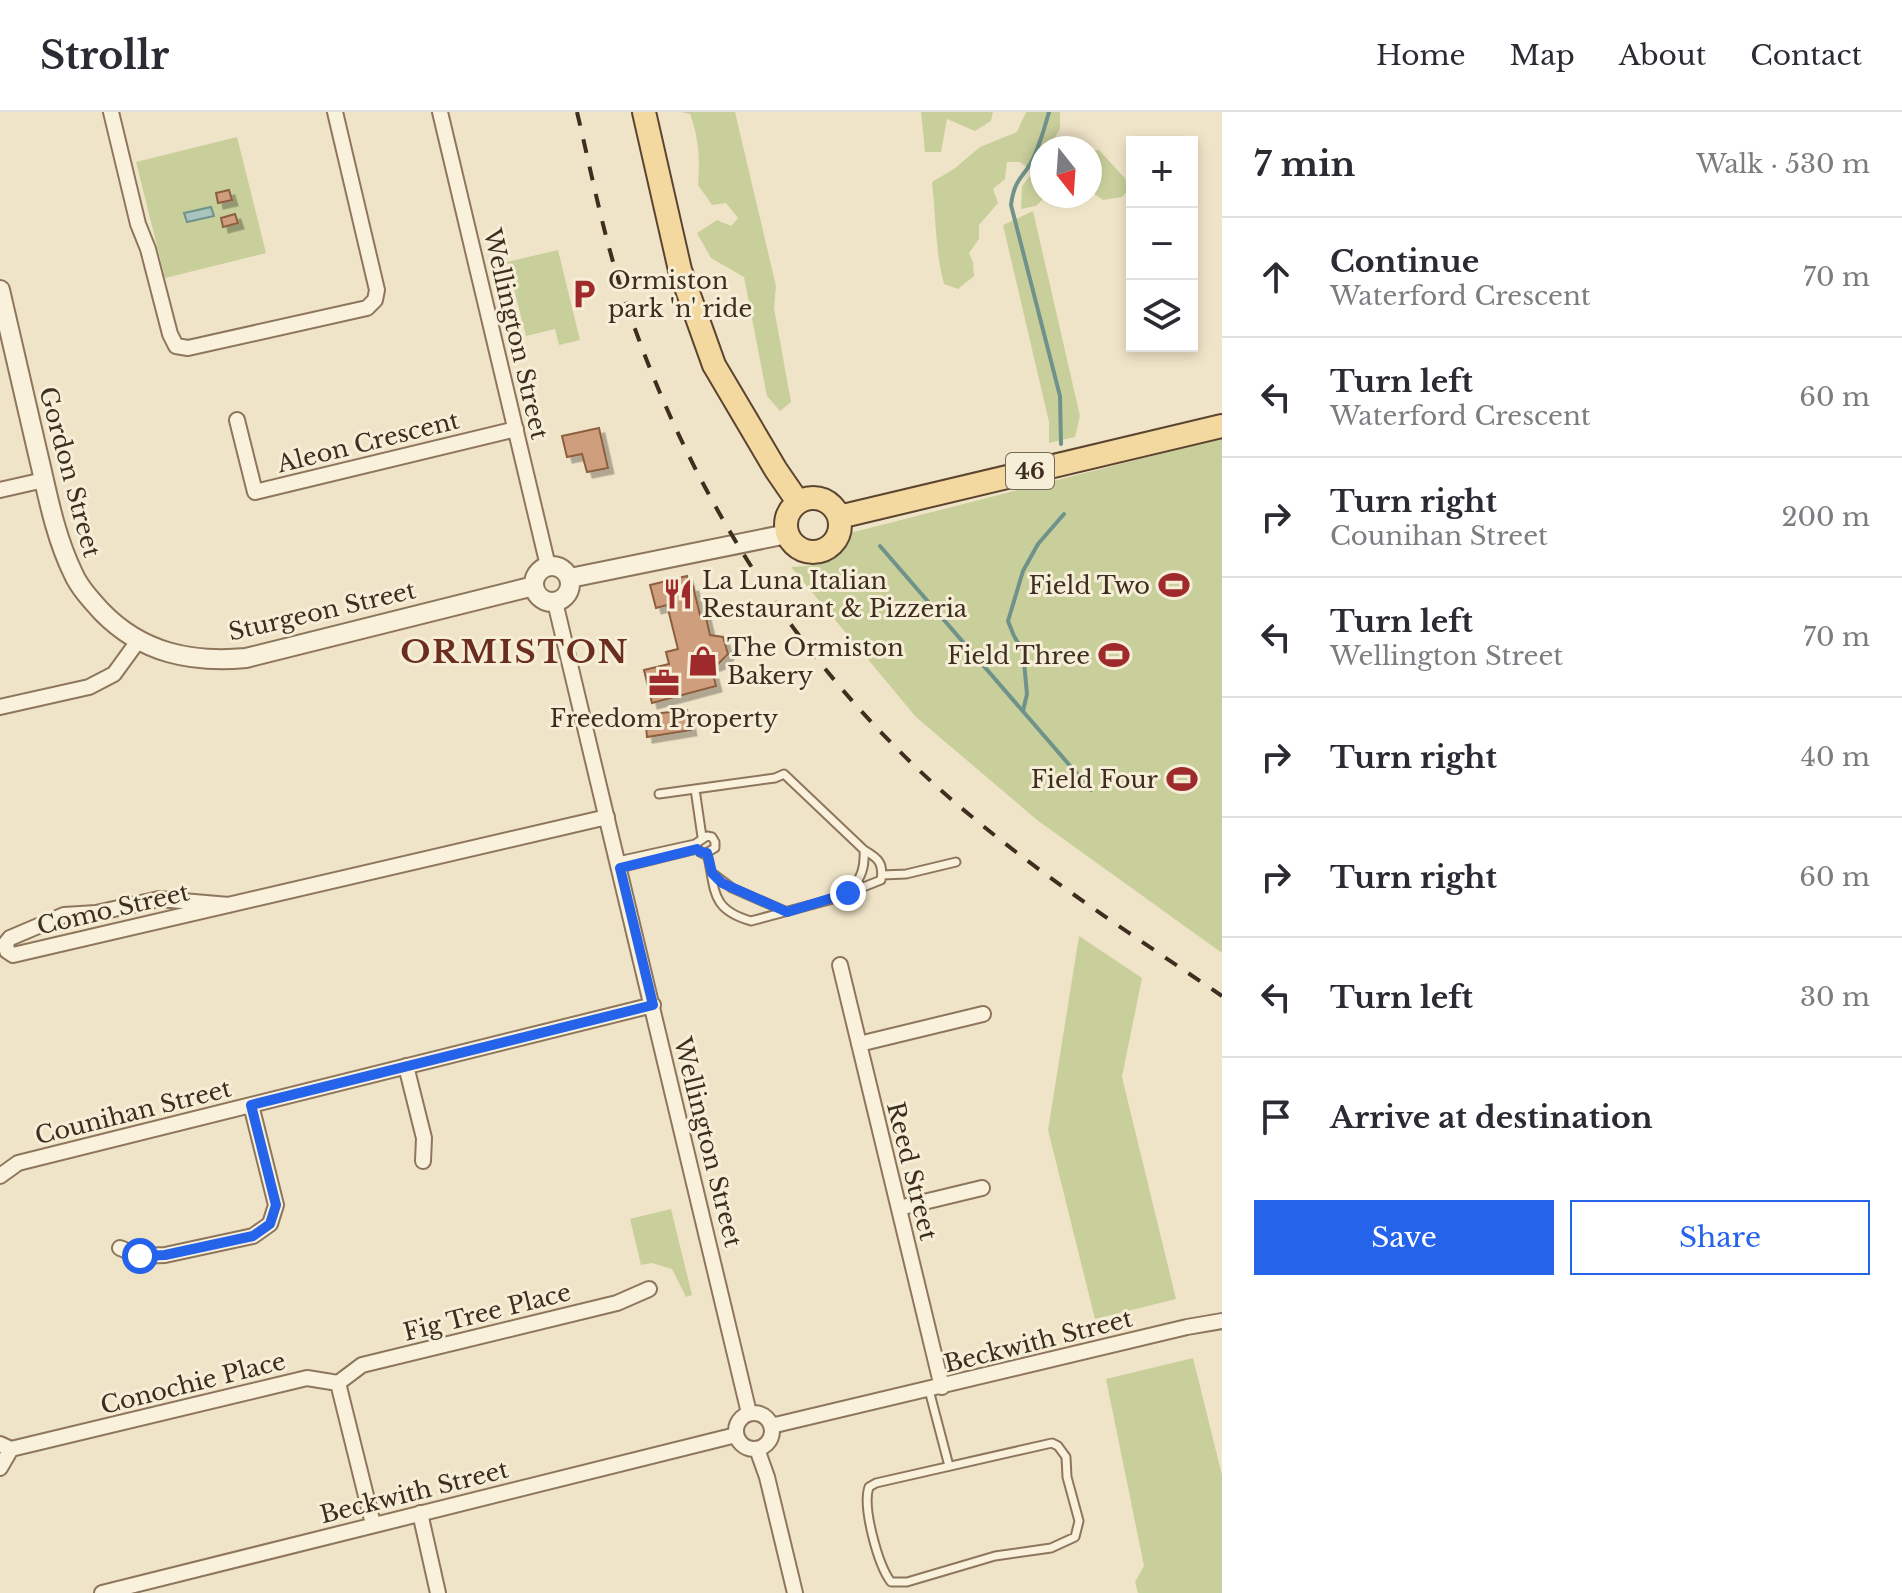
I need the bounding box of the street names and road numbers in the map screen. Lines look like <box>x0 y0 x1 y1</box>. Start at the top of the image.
street label: Wellington Street <box>477 225 554 442</box>
street label: Gordon Street <box>33 384 107 560</box>
street label: Aleon Crescent <box>273 405 462 479</box>
road number: 46 <box>1006 453 1054 489</box>
street label: Sturgeon Street <box>226 575 418 647</box>
street label: Como Street <box>34 877 192 941</box>
street label: Wellington Street <box>668 1033 748 1250</box>
street label: Counihan Street <box>32 1074 234 1150</box>
street label: Reed Street <box>881 1099 943 1243</box>
street label: Fig Tree Place <box>400 1277 574 1347</box>
street label: Beckwith Street <box>941 1304 1135 1378</box>
street label: Conochie Place <box>98 1346 288 1420</box>
street label: Beckwith Street <box>317 1455 511 1529</box>

